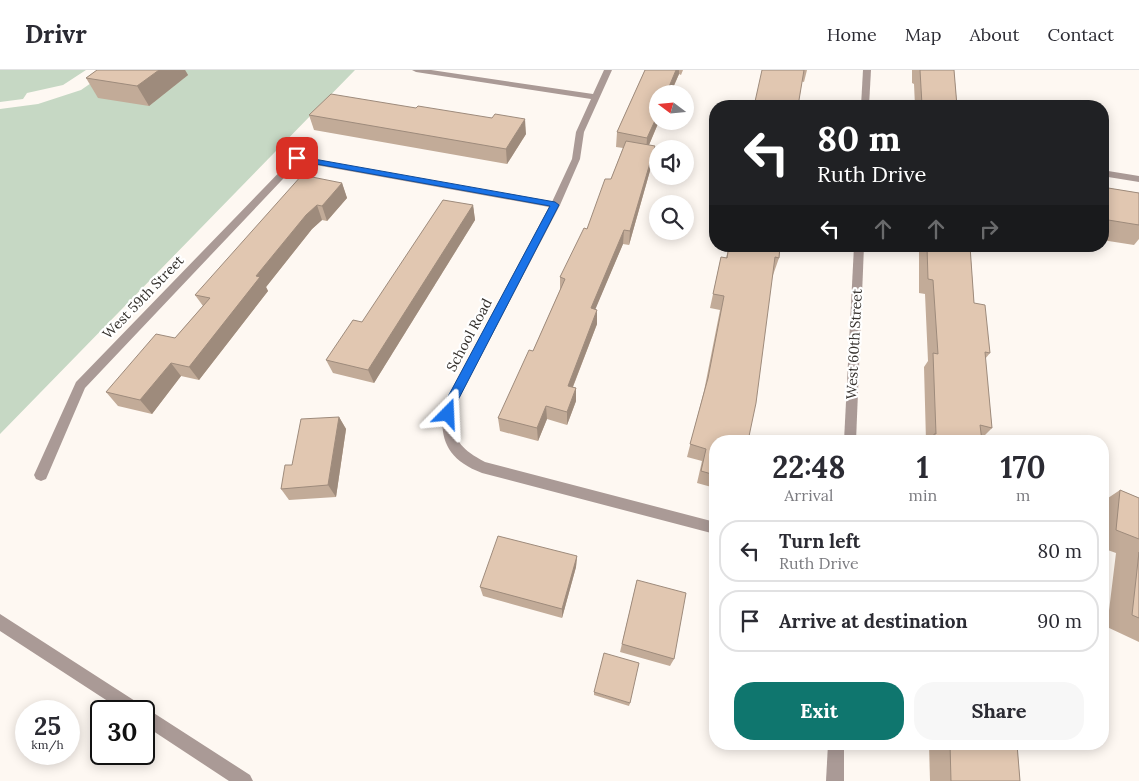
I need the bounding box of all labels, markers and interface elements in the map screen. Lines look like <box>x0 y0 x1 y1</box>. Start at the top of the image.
text: Drivr <box>25 19 87 50</box>
text: Home <box>827 23 877 46</box>
text: Map <box>905 23 941 46</box>
text: About <box>969 23 1019 46</box>
text: Contact <box>1047 23 1114 46</box>
north arrow <box>649 85 694 130</box>
map controls <box>649 85 694 240</box>
text: 80 m <box>817 116 901 161</box>
icon: left <box>734 120 799 185</box>
pin <box>276 137 318 179</box>
button: sound <box>649 140 694 185</box>
icon: arrive <box>283 144 311 172</box>
text: Ruth Drive <box>817 160 926 188</box>
button: search <box>649 195 694 240</box>
icon: left <box>816 215 844 243</box>
icon: ahead <box>869 215 897 243</box>
icon: ahead <box>922 215 950 243</box>
icon: right <box>975 215 1003 243</box>
street label: West 59th Street <box>99 251 188 343</box>
street label: West 60th Street <box>842 288 866 400</box>
street label: School Road <box>442 295 496 375</box>
position arrow <box>421 387 473 439</box>
text: 22:48 <box>772 448 845 486</box>
text: 1 <box>917 448 929 486</box>
text: 170 <box>1000 448 1046 486</box>
text: Arrival <box>784 485 833 505</box>
text: min <box>909 485 937 505</box>
text: m <box>1016 485 1030 505</box>
text: Turn left <box>779 529 860 553</box>
icon: left <box>736 537 764 565</box>
text: 80 m <box>1038 539 1082 563</box>
text: Ruth Drive <box>779 553 859 573</box>
icon: arrive <box>736 607 764 635</box>
text: Arrive at destination <box>779 609 968 633</box>
text: 90 m <box>1037 609 1082 633</box>
button: Exit <box>734 682 904 740</box>
button: Share <box>914 682 1084 740</box>
speed limit sign: 30 <box>90 700 155 765</box>
text: 25 <box>34 710 61 742</box>
text: km/h <box>31 737 64 752</box>

